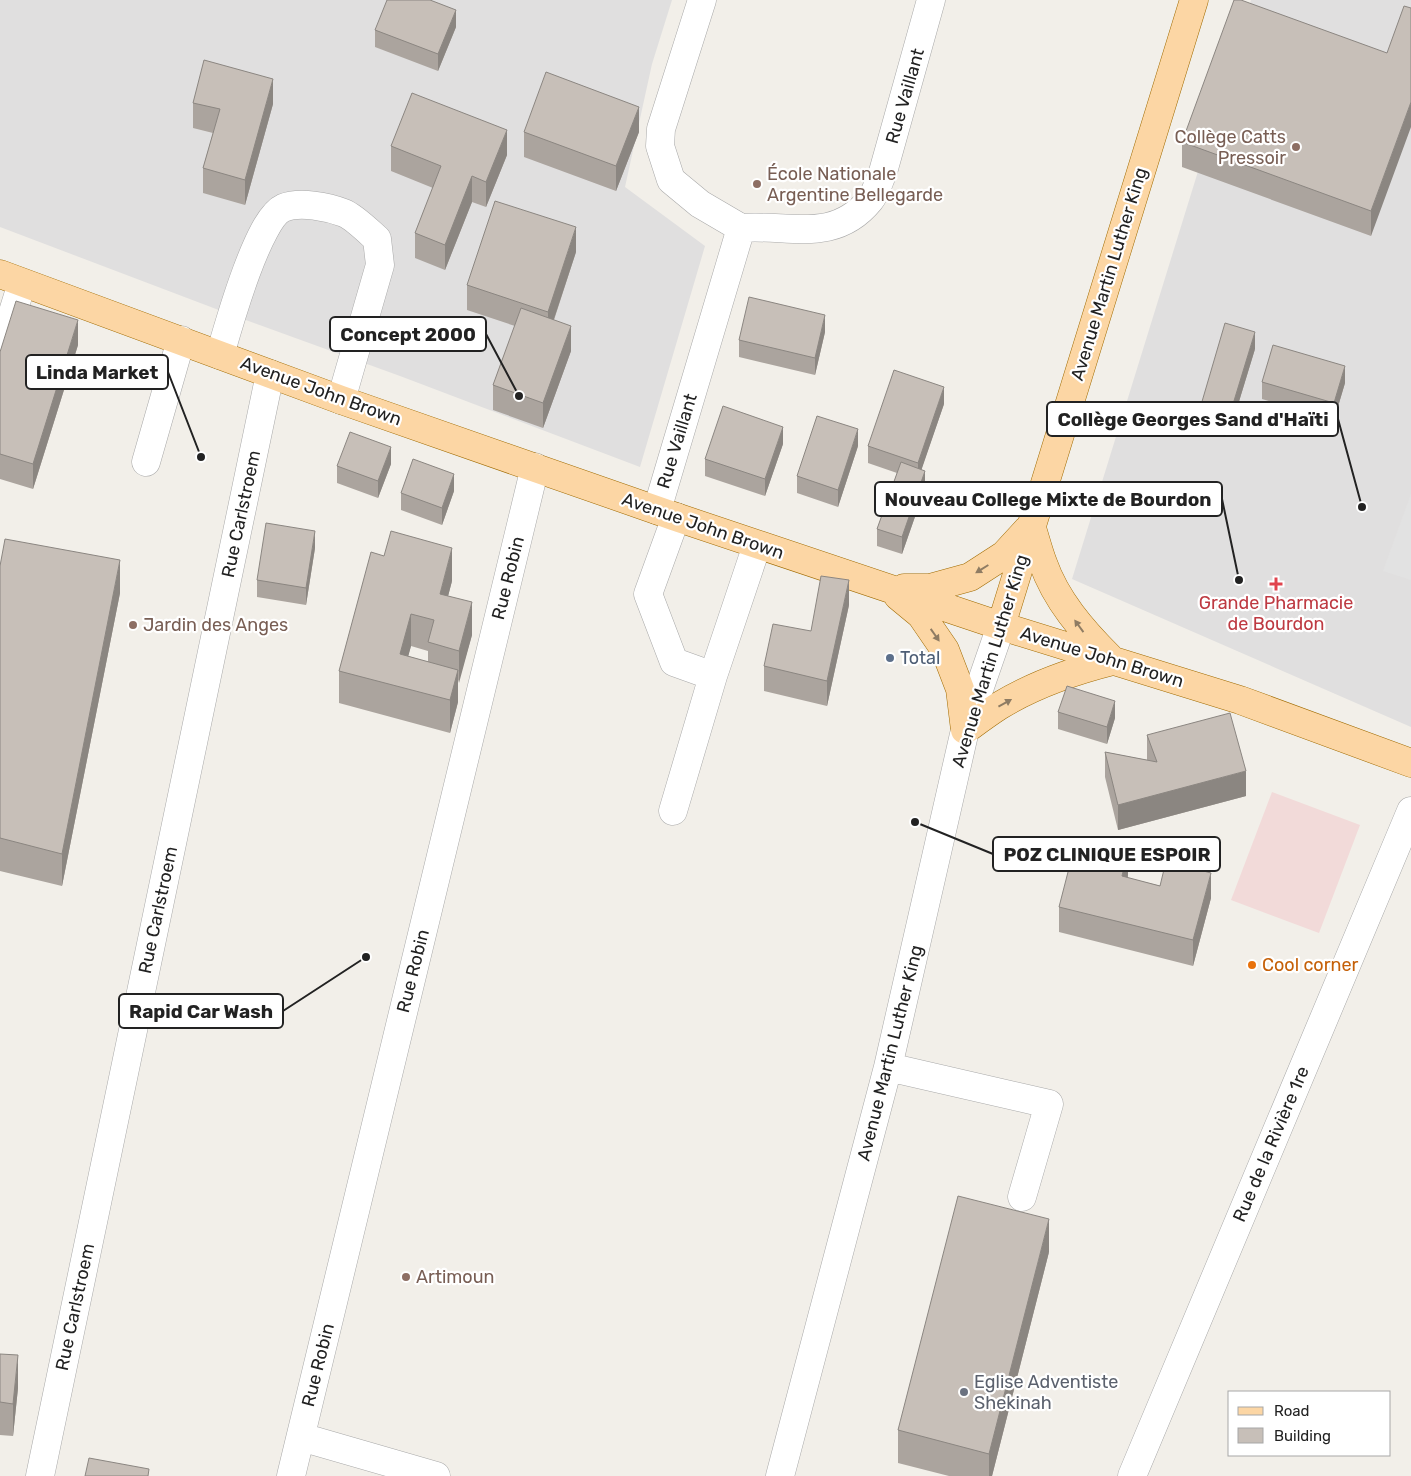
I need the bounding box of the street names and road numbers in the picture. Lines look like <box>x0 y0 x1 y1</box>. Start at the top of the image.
street label: Rue Vaillant <box>881 46 929 146</box>
street label: Avenue Martin Luther King <box>1066 165 1152 383</box>
street label: Avenue John Brown <box>238 352 404 430</box>
street label: Rue Vaillant <box>652 391 702 491</box>
street label: Rue Carlstroem <box>217 448 265 580</box>
street label: Avenue John Brown <box>619 488 787 564</box>
street label: Rue Robin <box>487 534 529 622</box>
street label: Avenue Martin Luther King <box>947 552 1033 770</box>
street label: Avenue John Brown <box>1018 622 1186 692</box>
street label: Rue Carlstroem <box>134 844 182 976</box>
street label: Rue Robin <box>392 927 434 1015</box>
street label: Avenue Martin Luther King <box>853 943 927 1163</box>
street label: Rue de la Rivière 1re <box>1228 1063 1314 1225</box>
street label: Rue Carlstroem <box>51 1241 99 1373</box>
street label: Rue Robin <box>297 1321 339 1409</box>

